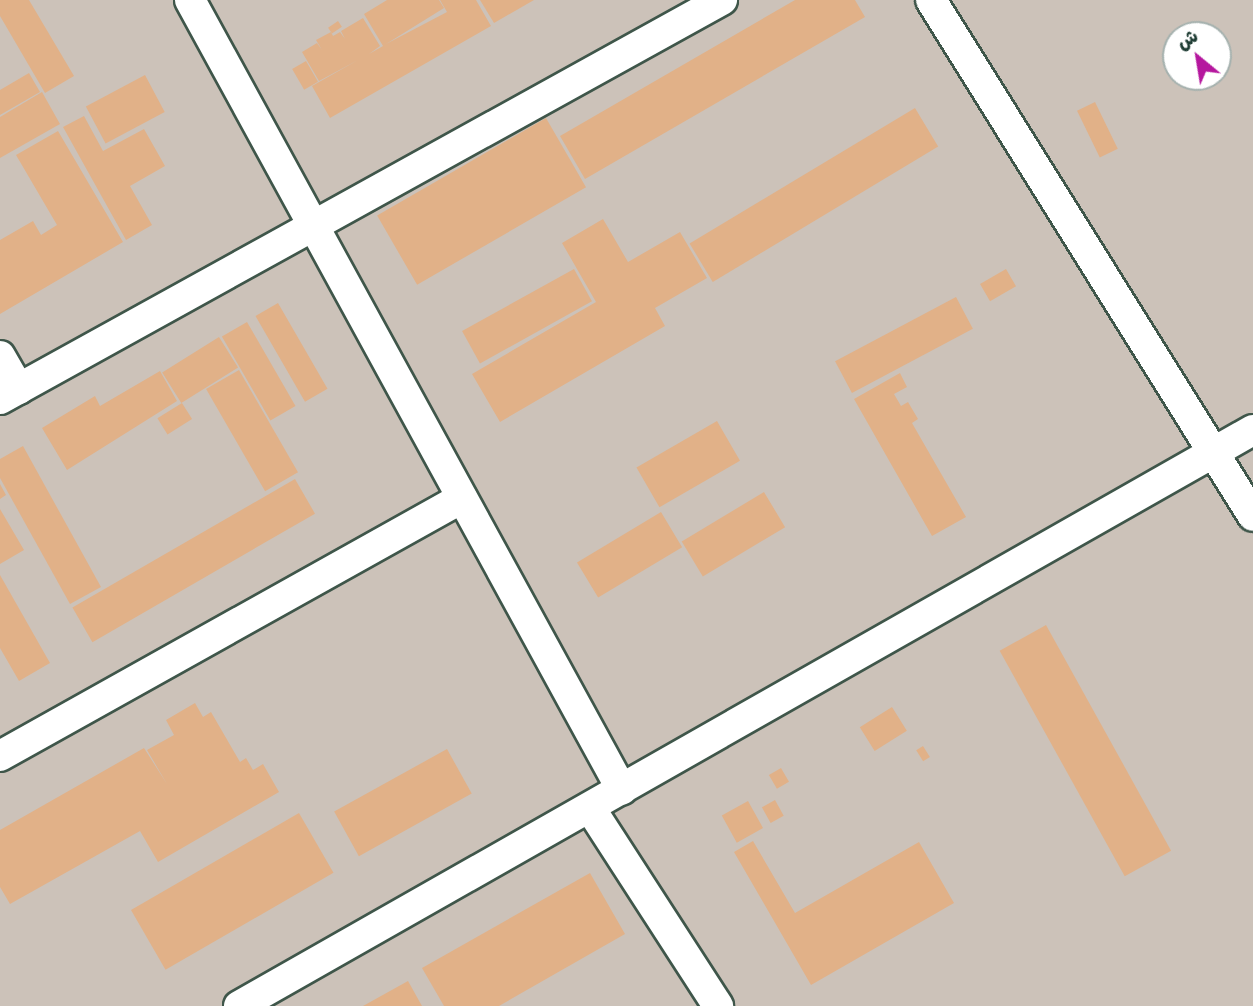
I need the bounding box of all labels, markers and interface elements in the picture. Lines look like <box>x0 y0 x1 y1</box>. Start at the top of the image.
north arrow <box>1162 21 1232 91</box>
text: ش <box>1172 23 1203 55</box>

